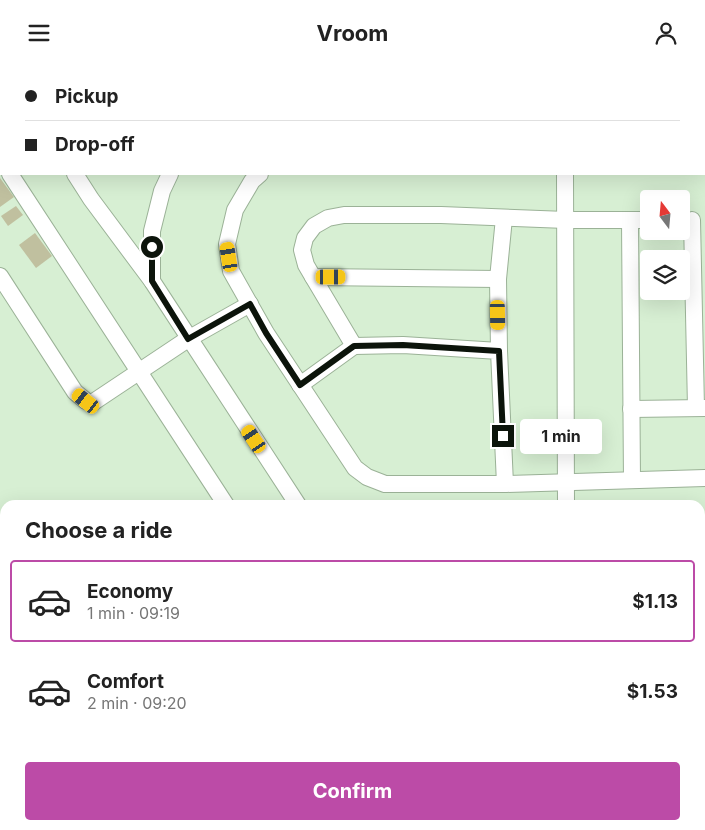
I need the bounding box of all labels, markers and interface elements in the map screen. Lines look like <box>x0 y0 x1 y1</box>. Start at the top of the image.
icon: menu <box>25 19 53 47</box>
icon: person <box>652 19 680 47</box>
text: Vroom <box>317 20 388 46</box>
text: Pickup <box>55 85 118 108</box>
text: Drop-off <box>55 133 135 156</box>
north arrow <box>640 190 690 240</box>
map controls <box>640 190 690 300</box>
route start <box>141 236 163 258</box>
car <box>219 241 238 273</box>
button: layers <box>640 250 690 300</box>
car <box>316 270 346 285</box>
car <box>490 300 505 330</box>
car <box>69 386 102 416</box>
callout: 1 min <box>520 419 603 453</box>
car <box>239 422 268 456</box>
route end <box>492 425 514 447</box>
text: 1 min <box>541 426 581 446</box>
text: Choose a ride <box>25 517 173 543</box>
icon: car <box>27 579 72 624</box>
text: Economy <box>87 580 173 603</box>
text: $1.13 <box>632 590 678 613</box>
text: 1 min · 09:19 <box>87 603 180 623</box>
icon: car <box>27 669 72 714</box>
text: Comfort <box>87 670 164 693</box>
text: $1.53 <box>627 680 678 703</box>
text: 2 min · 09:20 <box>87 693 187 713</box>
button: Confirm <box>25 762 680 820</box>

